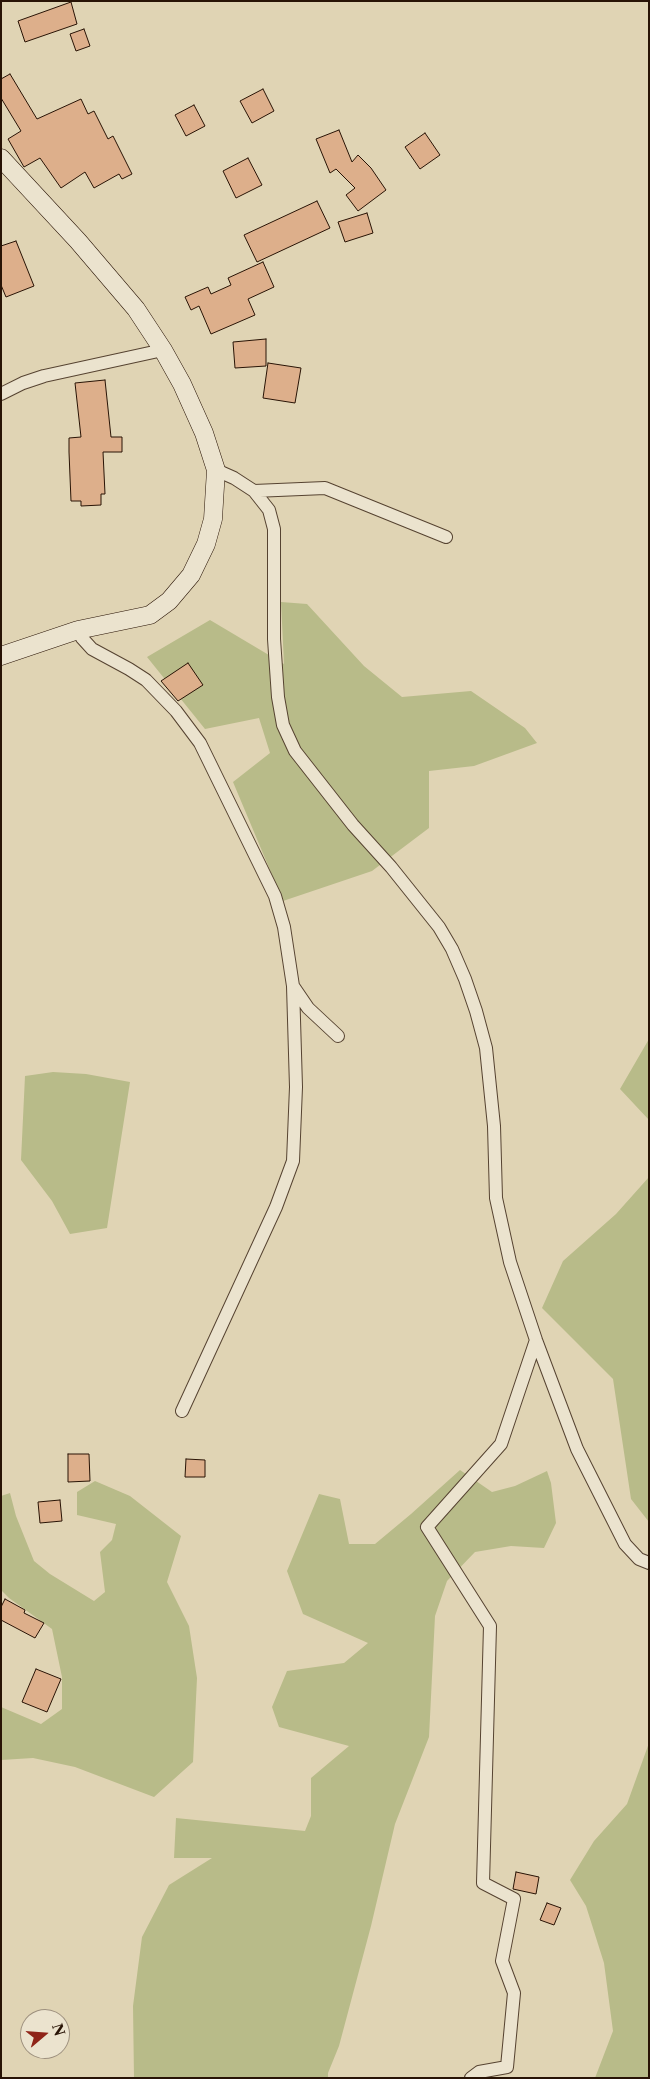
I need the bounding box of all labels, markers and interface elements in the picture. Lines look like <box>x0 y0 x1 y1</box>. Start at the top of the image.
north arrow <box>20 2009 70 2059</box>
text: N <box>48 2021 69 2038</box>

